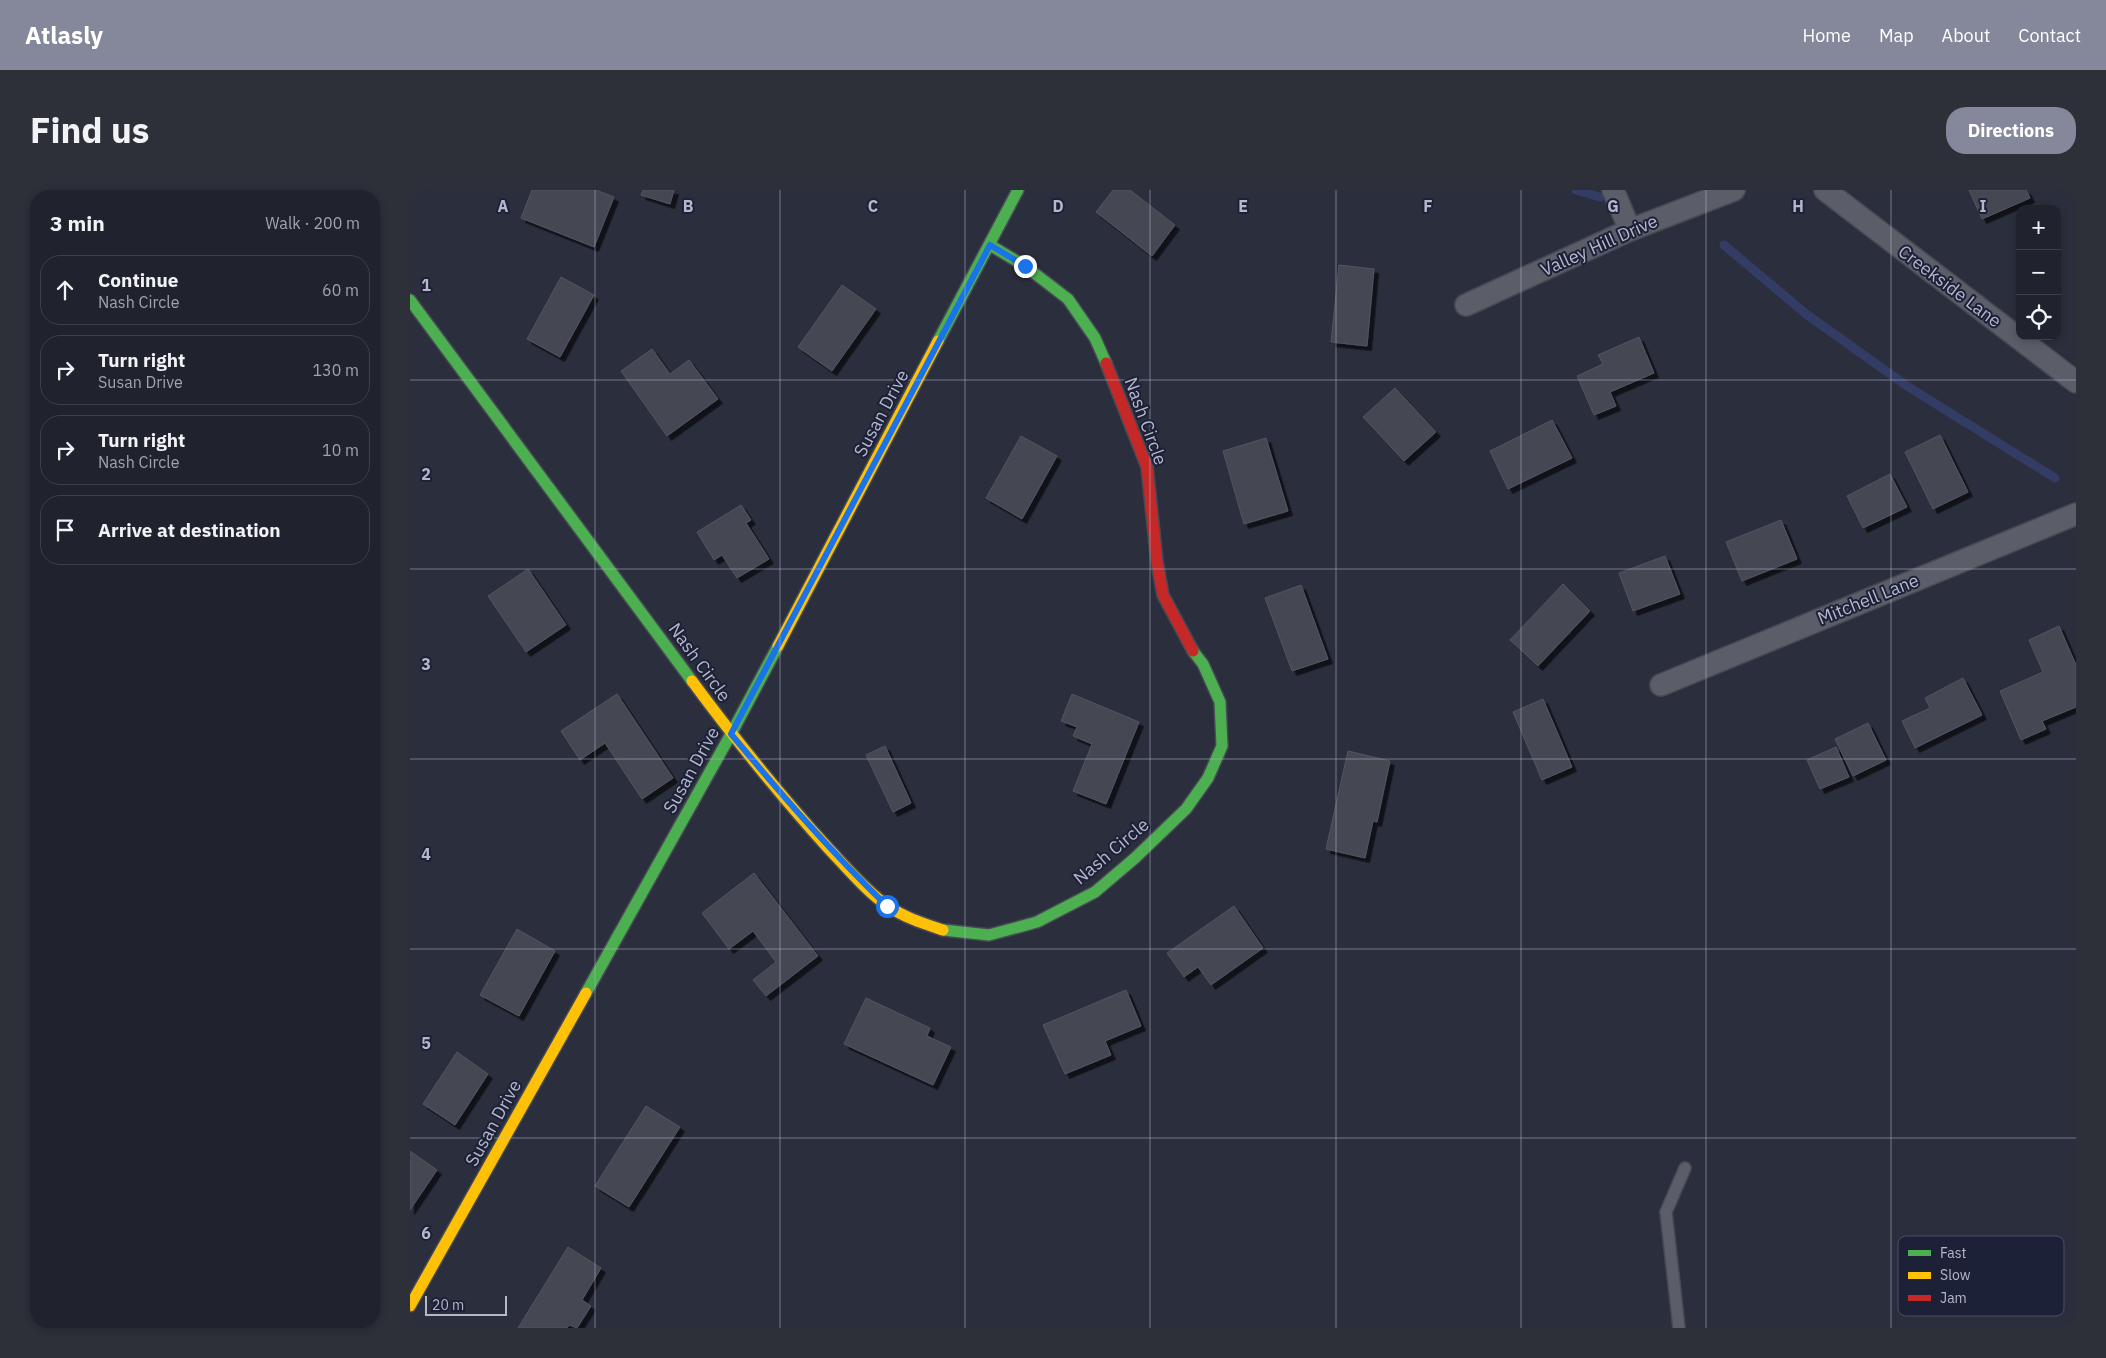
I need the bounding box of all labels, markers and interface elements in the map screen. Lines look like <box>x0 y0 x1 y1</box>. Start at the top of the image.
text: Atlasly <box>25 19 103 51</box>
text: Home <box>1803 24 1851 47</box>
text: Map <box>1879 24 1914 47</box>
text: About <box>1942 24 1990 47</box>
text: Contact <box>2018 24 2081 47</box>
text: Find us <box>30 107 149 153</box>
button: Directions <box>1946 107 2076 154</box>
text: A <box>498 196 509 216</box>
text: B <box>683 196 694 216</box>
text: C <box>868 196 878 216</box>
text: D <box>1052 196 1064 216</box>
text: E <box>1238 196 1248 216</box>
text: F <box>1423 196 1433 216</box>
text: G <box>1607 196 1619 216</box>
text: H <box>1792 196 1804 216</box>
text: I <box>1980 196 1987 216</box>
map controls <box>2016 205 2061 340</box>
button: + <box>2016 205 2061 250</box>
text: 3 min <box>50 209 105 237</box>
street label: Valley Hill Drive <box>1537 209 1661 281</box>
text: Walk · 200 m <box>265 213 360 233</box>
street label: Creekside Lane <box>1894 240 2006 332</box>
button: − <box>2016 250 2061 295</box>
route end <box>1014 255 1037 278</box>
text: Continue <box>98 268 178 292</box>
text: 1 <box>421 275 431 295</box>
icon: ahead <box>51 276 79 304</box>
text: 60 m <box>322 280 359 300</box>
text: Nash Circle <box>98 292 179 312</box>
button: locate <box>2016 295 2061 340</box>
text: Turn right <box>98 348 185 372</box>
icon: right <box>51 356 79 384</box>
text: 130 m <box>312 360 359 380</box>
street label: Susan Drive <box>848 365 914 460</box>
text: Susan Drive <box>98 372 183 392</box>
street label: Nash Circle <box>1120 374 1173 468</box>
text: Turn right <box>98 428 185 452</box>
icon: right <box>51 436 79 464</box>
text: 10 m <box>322 440 359 460</box>
text: Nash Circle <box>98 452 179 472</box>
text: 2 <box>421 464 431 484</box>
icon: arrive <box>51 516 79 544</box>
text: Arrive at destination <box>98 518 281 542</box>
street label: Mitchell Lane <box>1814 568 1922 630</box>
street label: Nash Circle <box>664 618 736 706</box>
text: 3 <box>421 654 431 674</box>
street label: Susan Drive <box>658 723 724 817</box>
street label: Nash Circle <box>1069 813 1154 889</box>
text: 4 <box>421 844 431 864</box>
route start <box>876 895 899 918</box>
text: 5 <box>421 1033 431 1053</box>
street label: Susan Drive <box>460 1076 526 1170</box>
text: 6 <box>421 1223 431 1243</box>
legend <box>1898 1236 2064 1316</box>
text: Fast <box>1940 1244 1966 1262</box>
text: Slow <box>1940 1266 1971 1284</box>
text: Jam <box>1940 1289 1967 1307</box>
scale bar <box>425 1293 508 1316</box>
text: 20 m <box>432 1296 464 1314</box>

